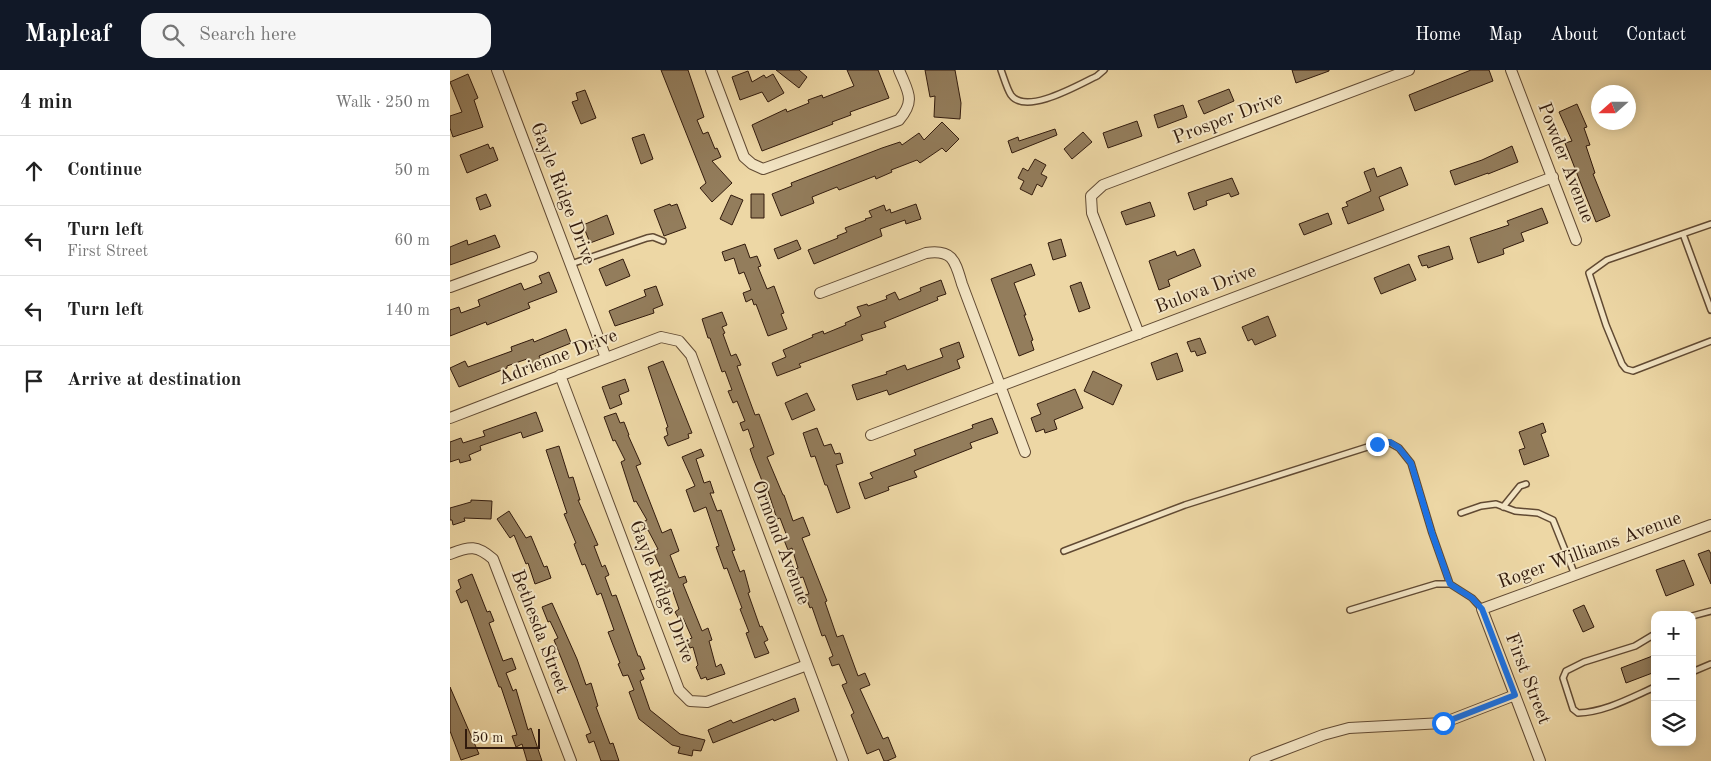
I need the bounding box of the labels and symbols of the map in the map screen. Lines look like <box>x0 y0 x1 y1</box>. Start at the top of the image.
north arrow <box>1591 85 1636 130</box>
street label: Prosper Drive <box>1171 89 1285 149</box>
street label: Powder Avenue <box>1533 100 1597 226</box>
street label: Gayle Ridge Drive <box>526 120 598 268</box>
street label: Bulova Drive <box>1153 262 1259 318</box>
street label: Adrienne Drive <box>496 326 620 390</box>
route end <box>1366 433 1389 456</box>
street label: Ormond Avenue <box>748 478 812 608</box>
street label: Roger Williams Avenue <box>1496 509 1684 593</box>
street label: Gayle Ridge Drive <box>625 518 697 666</box>
street label: Bethesda Street <box>507 568 571 696</box>
street label: First Street <box>1501 631 1553 727</box>
route start <box>1432 712 1455 735</box>
scale bar <box>465 726 540 749</box>

